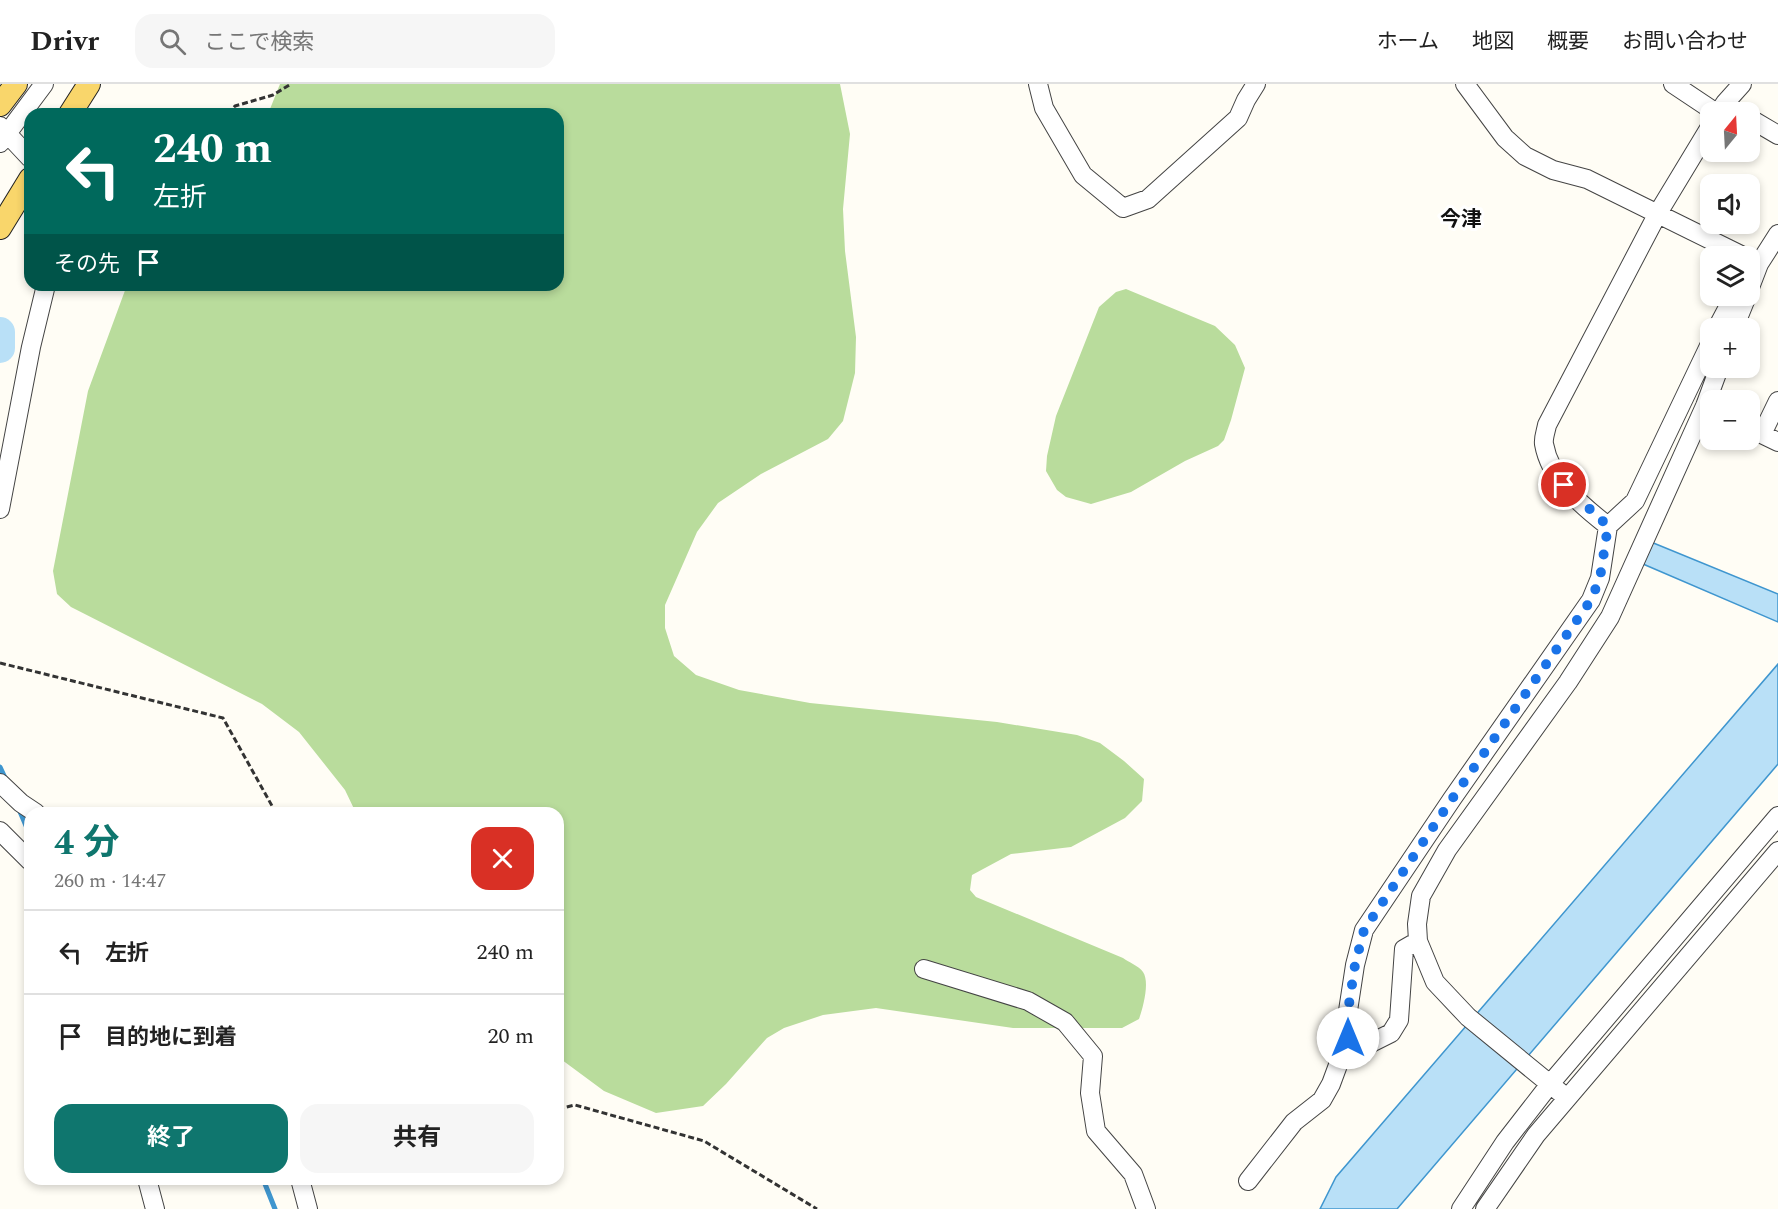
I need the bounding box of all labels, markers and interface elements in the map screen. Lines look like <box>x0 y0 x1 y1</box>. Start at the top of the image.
search box <box>135 14 555 68</box>
text: Drivr <box>30 20 99 63</box>
icon: search <box>156 25 189 58</box>
text: ここで検索 <box>204 26 314 59</box>
text: ホーム <box>1377 26 1439 58</box>
text: 地図 <box>1472 26 1514 58</box>
text: 概要 <box>1547 26 1589 58</box>
text: お問い合わせ <box>1622 26 1748 58</box>
north arrow <box>1700 102 1760 162</box>
map controls <box>1700 102 1760 450</box>
text: 240 m <box>153 118 272 181</box>
icon: left <box>54 132 132 210</box>
button: sound <box>1700 174 1760 234</box>
text: 左折 <box>153 177 207 219</box>
district label: 今津 <box>1440 204 1482 236</box>
icon: arrive <box>132 246 165 279</box>
button: layers <box>1700 246 1760 306</box>
text: その先 <box>54 248 120 281</box>
button: + <box>1700 318 1760 378</box>
button: − <box>1700 390 1760 450</box>
pin <box>1538 459 1589 510</box>
icon: arrive <box>1547 468 1580 501</box>
text: 4 分 <box>54 816 119 871</box>
button: close <box>471 827 534 890</box>
text: 260 m · 14:47 <box>54 866 166 896</box>
icon: left <box>54 936 87 969</box>
text: 240 m <box>477 936 534 969</box>
text: 左折 <box>105 937 149 970</box>
position arrow <box>1316 1006 1380 1070</box>
icon: arrive <box>54 1020 87 1053</box>
text: 20 m <box>488 1020 534 1053</box>
text: 目的地に到着 <box>105 1021 237 1054</box>
button: 終了 <box>54 1104 288 1173</box>
button: 共有 <box>300 1104 534 1173</box>

